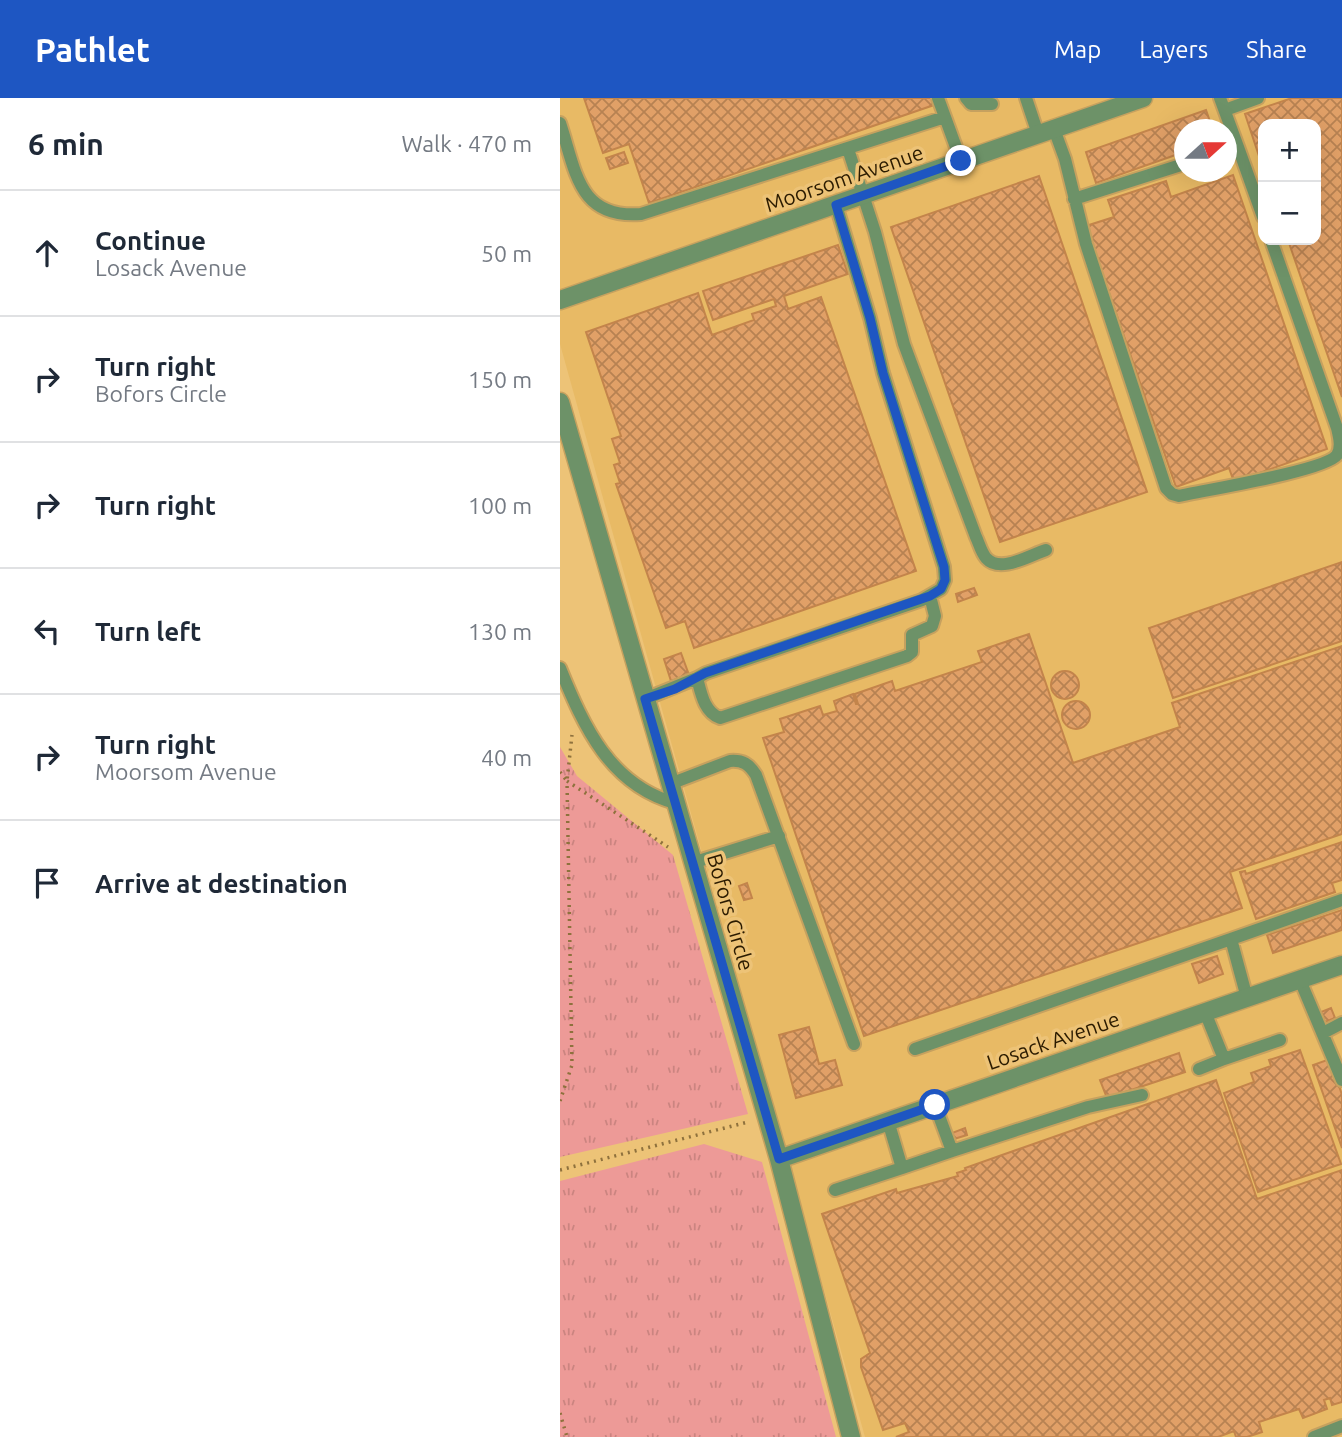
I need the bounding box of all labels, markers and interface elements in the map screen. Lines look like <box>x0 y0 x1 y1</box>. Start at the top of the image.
text: Pathlet <box>35 31 150 68</box>
text: Map <box>1054 36 1101 63</box>
text: Layers <box>1139 36 1208 63</box>
text: Share <box>1246 36 1307 63</box>
north arrow <box>1174 119 1237 182</box>
map controls <box>1258 119 1321 245</box>
button: + <box>1258 119 1321 182</box>
text: 6 min <box>28 127 104 161</box>
text: Walk · 470 m <box>401 131 532 156</box>
street label: Moorsom Avenue <box>762 140 926 216</box>
route end <box>945 145 976 176</box>
button: − <box>1258 182 1321 245</box>
text: Continue <box>95 226 206 255</box>
icon: ahead <box>28 234 66 272</box>
text: 50 m <box>481 241 532 266</box>
text: Losack Avenue <box>95 255 247 280</box>
text: Turn right <box>95 352 216 381</box>
icon: right <box>28 360 66 398</box>
text: 150 m <box>468 367 532 392</box>
text: Bofors Circle <box>95 381 227 406</box>
icon: right <box>28 486 66 524</box>
text: Turn right <box>95 491 216 520</box>
text: 100 m <box>468 493 532 518</box>
icon: left <box>28 612 66 650</box>
text: Turn left <box>95 617 201 646</box>
text: 130 m <box>468 619 532 644</box>
text: Turn right <box>95 730 216 759</box>
icon: right <box>28 738 66 776</box>
text: 40 m <box>481 745 532 770</box>
text: Moorsom Avenue <box>95 759 277 784</box>
street label: Bofors Circle <box>703 851 759 973</box>
icon: arrive <box>28 864 66 902</box>
text: Arrive at destination <box>95 869 348 898</box>
street label: Losack Avenue <box>983 1006 1123 1074</box>
route start <box>919 1089 950 1120</box>

